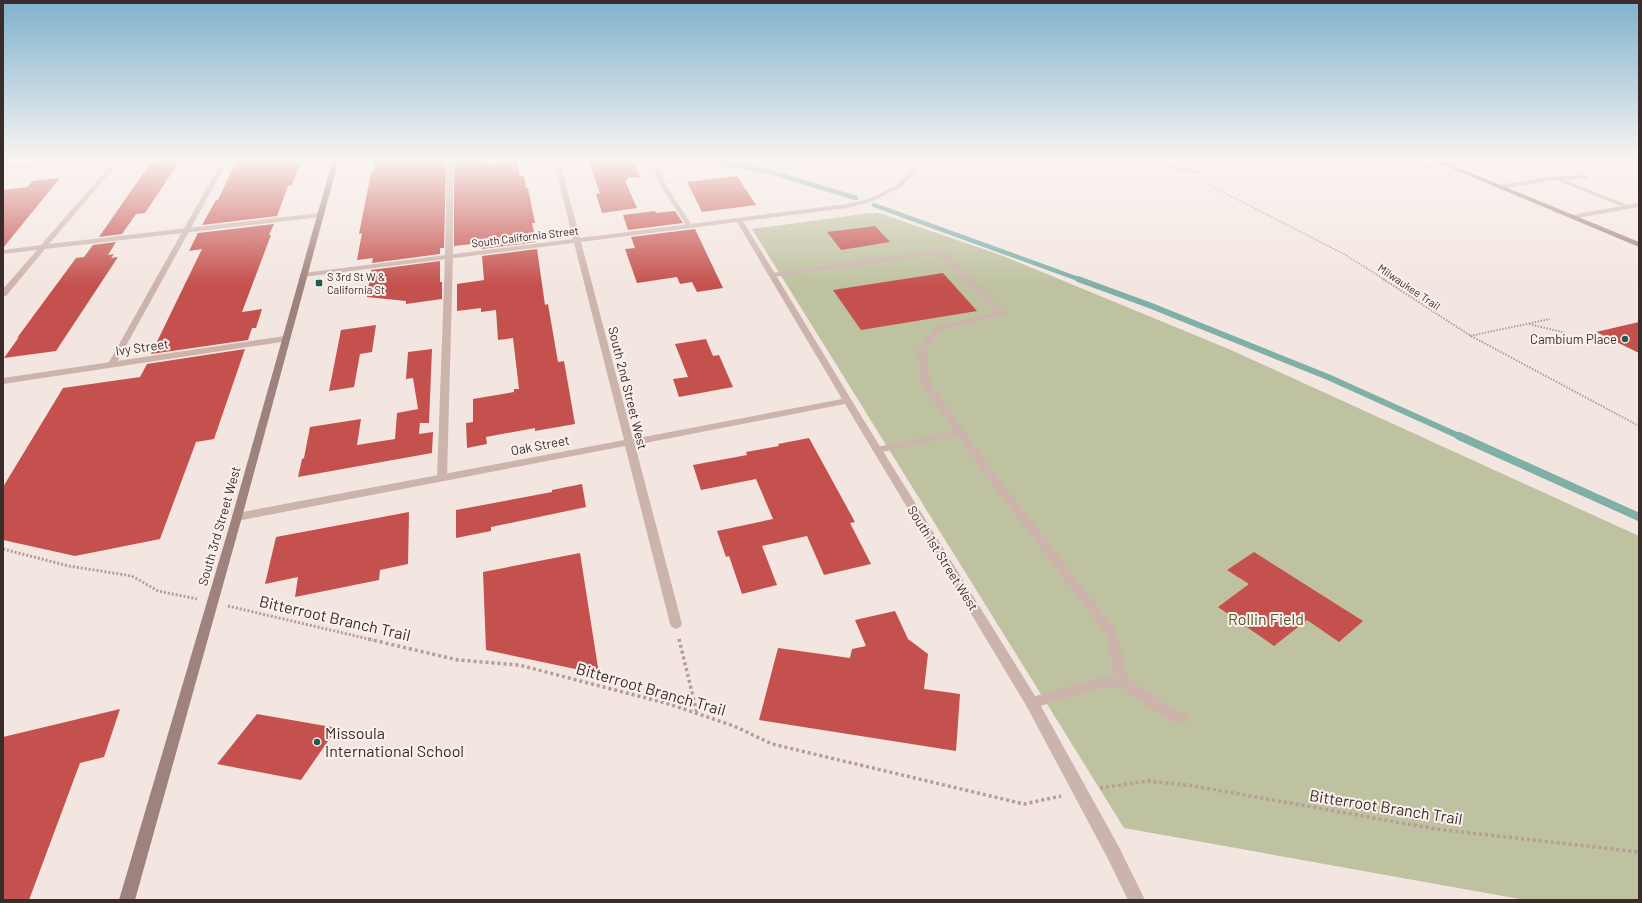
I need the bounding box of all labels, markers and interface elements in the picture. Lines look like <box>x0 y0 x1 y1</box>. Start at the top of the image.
street label: South California Street <box>471 223 579 250</box>
street label: Milwaukee Trail <box>1376 261 1443 312</box>
place label: S 3rd St W & California St <box>327 270 385 296</box>
marker: S 3rd St W & California St <box>314 278 324 288</box>
street label: South 2nd Street West <box>605 325 651 451</box>
place label: Cambium Place <box>1530 331 1617 347</box>
marker: Cambium Place <box>1620 334 1630 344</box>
street label: Ivy Street <box>114 335 170 359</box>
street label: Oak Street <box>509 431 571 459</box>
street label: South 3rd Street West <box>194 464 244 588</box>
street label: South 1st Street West <box>904 503 982 613</box>
street label: Bitterroot Branch Trail <box>258 591 413 644</box>
park label: Rollin Field <box>1228 609 1304 628</box>
street label: Bitterroot Branch Trail <box>574 658 728 719</box>
place label: Missoula International School <box>325 723 464 760</box>
marker: Missoula International School <box>312 737 322 747</box>
street label: Bitterroot Branch Trail <box>1308 785 1464 828</box>

